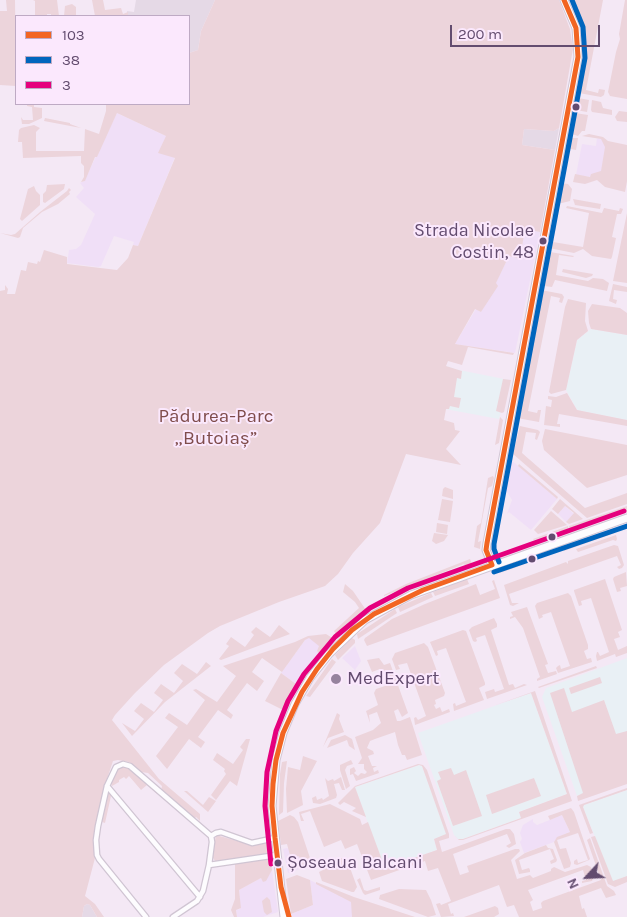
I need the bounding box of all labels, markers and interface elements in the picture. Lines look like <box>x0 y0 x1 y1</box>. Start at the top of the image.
legend <box>15 15 190 105</box>
scale bar <box>452 15 602 47</box>
text: 200 m <box>458 25 502 43</box>
text: 103 <box>62 26 85 44</box>
text: 38 <box>62 51 80 69</box>
text: 3 <box>62 76 71 94</box>
unlabelled marker <box>571 102 581 112</box>
place label: Strada Nicolae Costin, 48 <box>414 220 534 262</box>
marker: Strada Nicolae Costin, 48 <box>538 236 548 246</box>
park label: Pădurea-Parc „Butoiaș” <box>158 406 274 450</box>
unlabelled marker <box>547 532 557 542</box>
unlabelled marker <box>527 554 537 564</box>
place label: MedExpert <box>347 668 439 690</box>
marker: MedExpert <box>329 672 343 686</box>
place label: Șoseaua Balcani <box>287 852 423 874</box>
north arrow <box>562 852 612 902</box>
marker: Șoseaua Balcani <box>273 858 283 868</box>
text: N <box>563 875 583 892</box>

